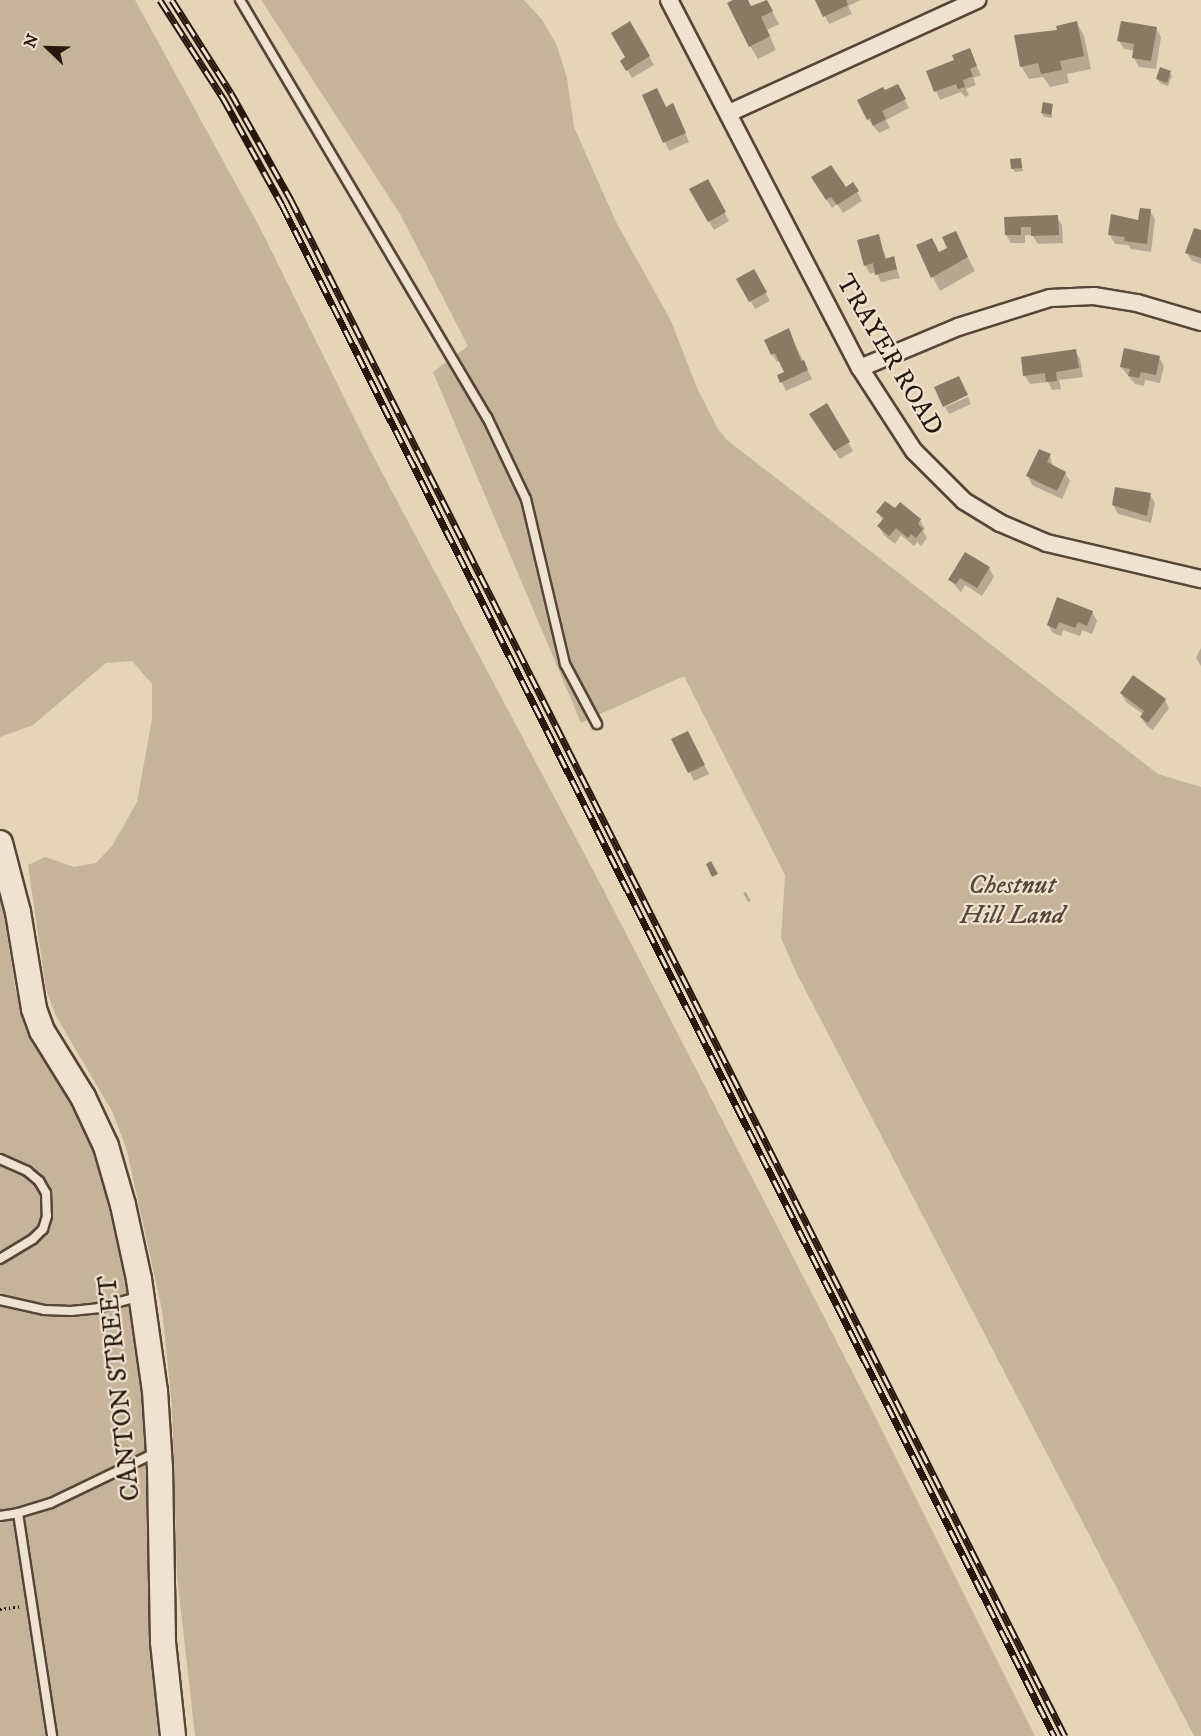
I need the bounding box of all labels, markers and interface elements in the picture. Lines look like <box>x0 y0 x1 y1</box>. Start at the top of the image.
north arrow <box>18 18 78 78</box>
text: N <box>20 31 43 51</box>
street label: TRAYER ROAD <box>829 269 949 441</box>
park label: Chestnut Hill Land <box>960 870 1064 932</box>
street label: CANTON STREET <box>93 1273 147 1503</box>

